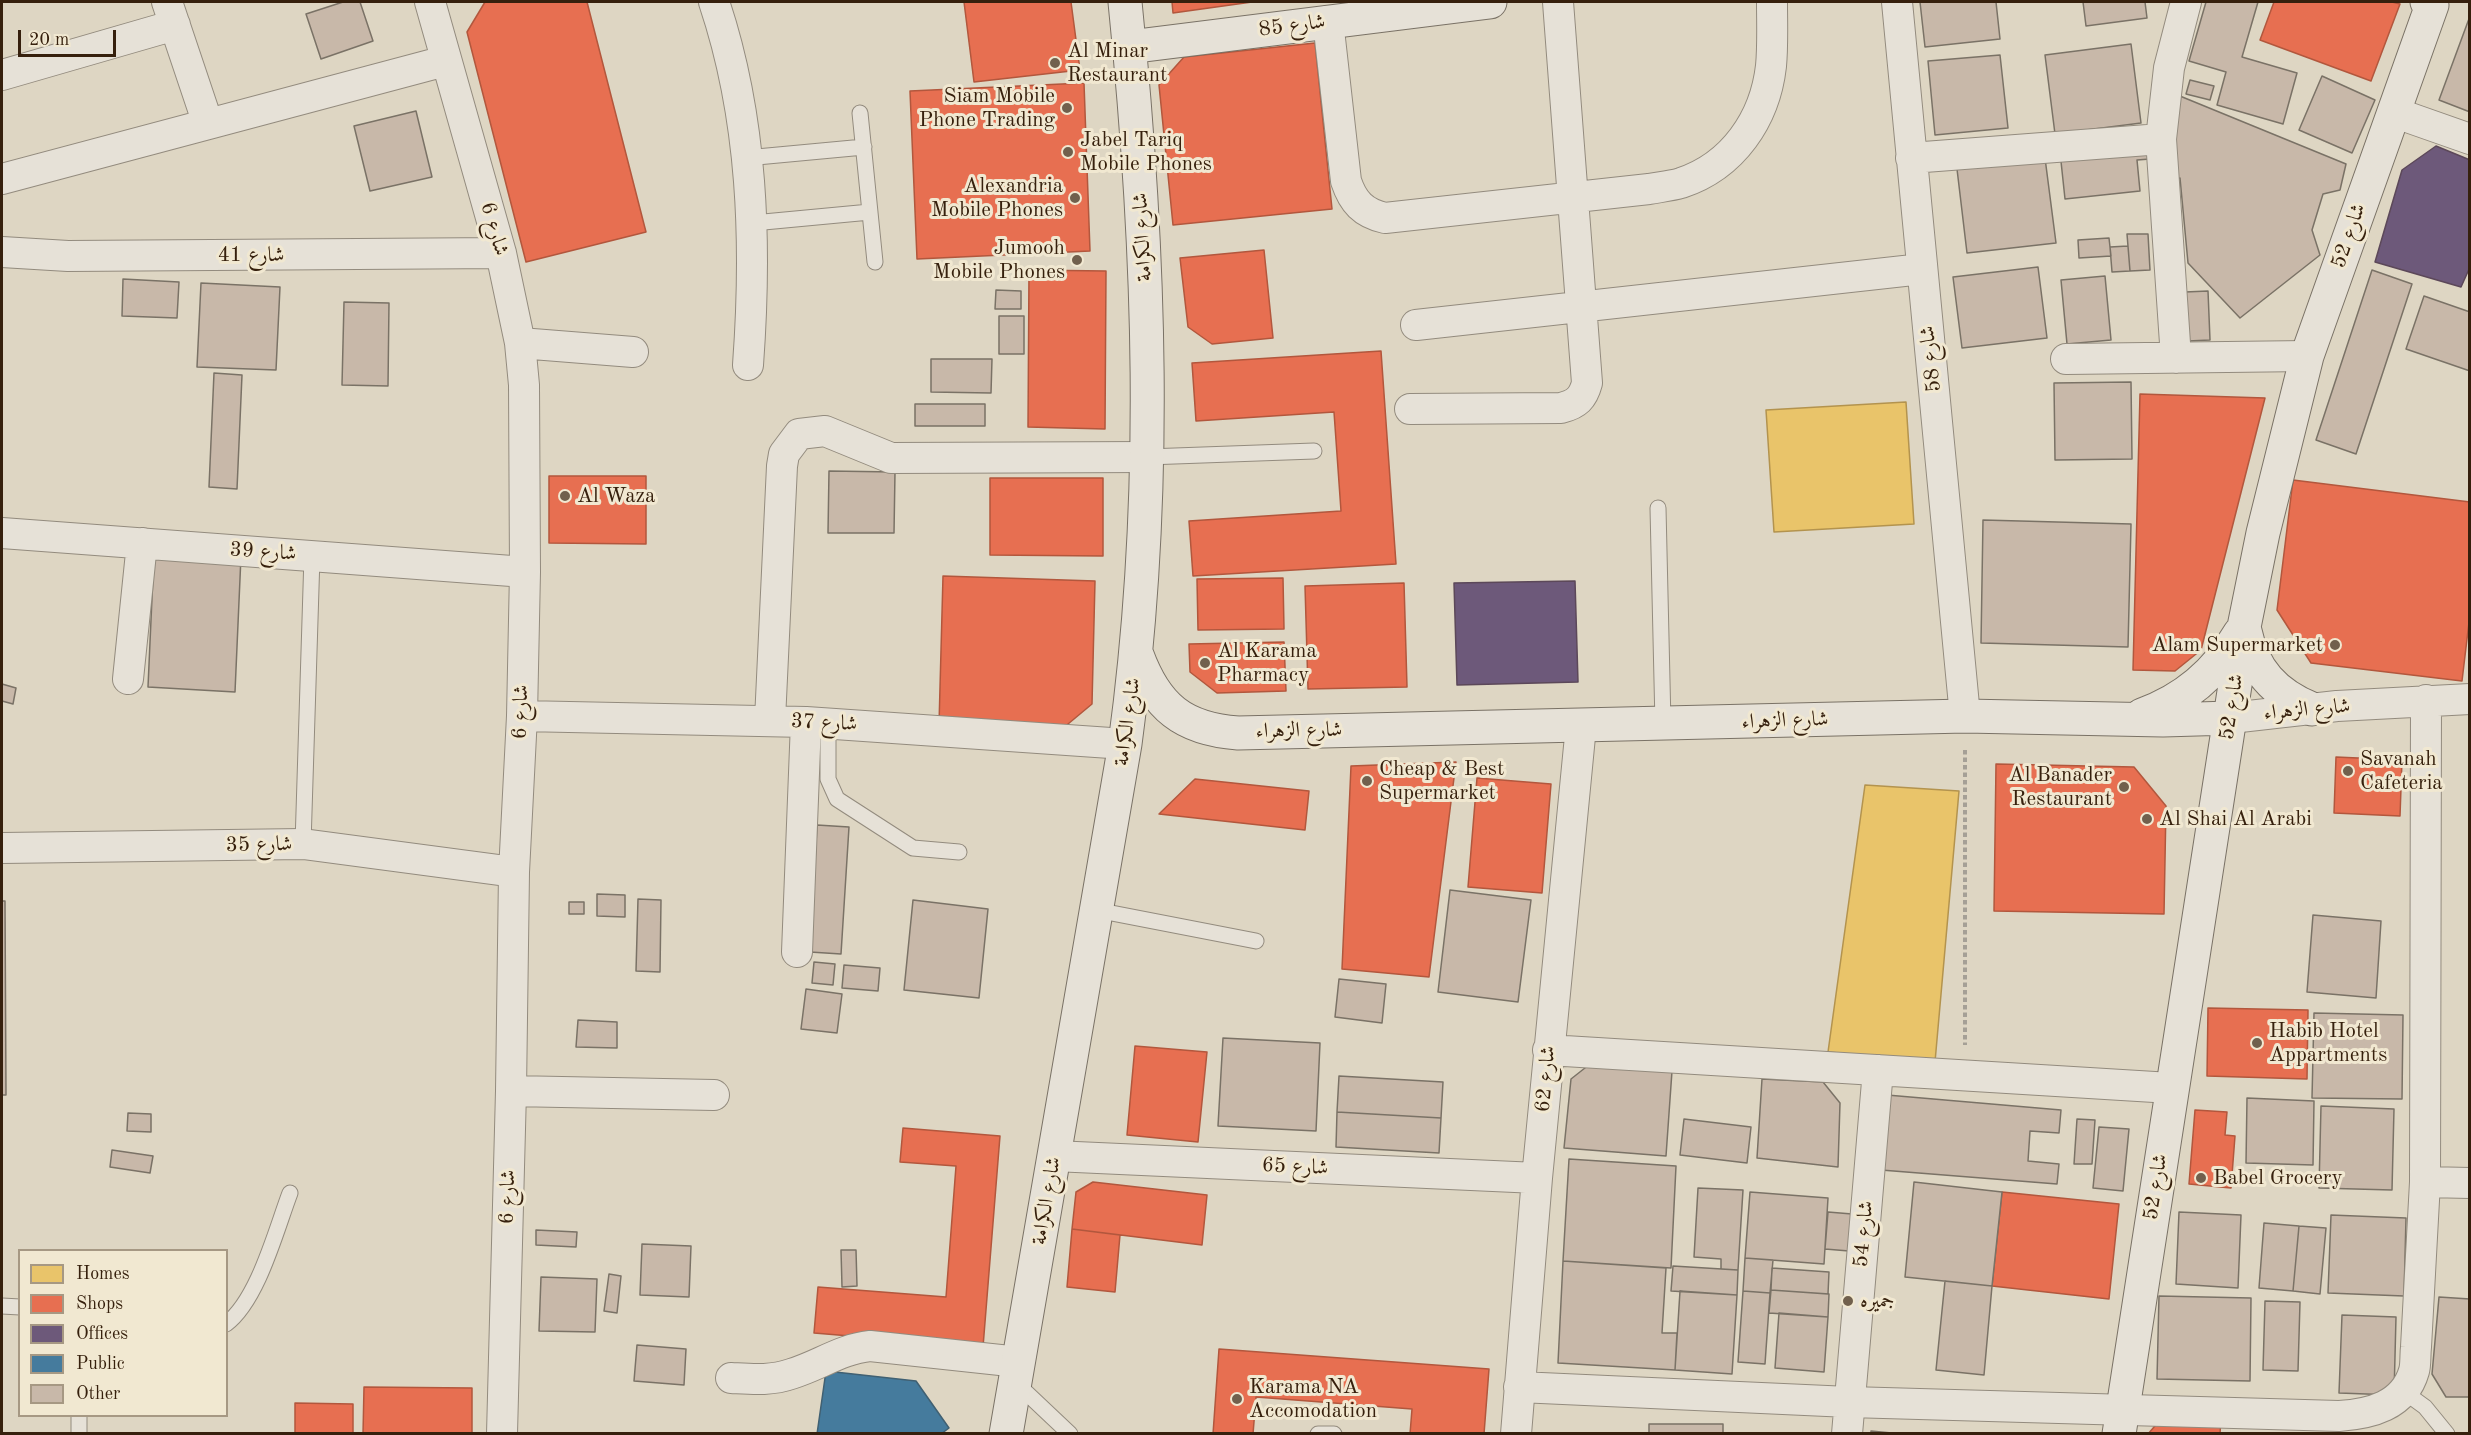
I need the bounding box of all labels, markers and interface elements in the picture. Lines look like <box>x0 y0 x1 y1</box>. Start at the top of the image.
street label: شارع 85 <box>1257 9 1327 43</box>
scale bar <box>21 18 118 56</box>
text: 20 m <box>29 31 69 49</box>
place label: Al Minar Restaurant <box>1067 38 1167 88</box>
marker: Al Minar Restaurant <box>1048 56 1062 70</box>
place label: Siam Mobile Phone Trading <box>919 83 1055 133</box>
marker: Siam Mobile Phone Trading <box>1060 101 1074 115</box>
place label: Jabel Tariq Mobile Phones <box>1080 127 1212 177</box>
marker: Jabel Tariq Mobile Phones <box>1061 145 1075 159</box>
place label: Alexandria Mobile Phones <box>931 173 1063 223</box>
marker: Alexandria Mobile Phones <box>1068 191 1082 205</box>
street label: شارع الكرامة <box>1128 192 1158 282</box>
street label: شارع 6 <box>474 199 514 259</box>
street label: شارع 52 <box>2326 200 2372 272</box>
place label: Jumooh Mobile Phones <box>933 235 1065 285</box>
street label: شارع 41 <box>218 242 284 268</box>
marker: Jumooh Mobile Phones <box>1070 253 1084 267</box>
street label: شارع 58 <box>1915 325 1947 393</box>
place label: Al Waza <box>577 483 655 509</box>
marker: Al Waza <box>558 489 572 503</box>
street label: شارع 39 <box>229 537 297 567</box>
place label: Alam Supermarket <box>2151 632 2323 658</box>
place label: Al Karama Pharmacy <box>1217 638 1317 688</box>
marker: Alam Supermarket <box>2328 638 2342 652</box>
marker: Al Karama Pharmacy <box>1198 656 1212 670</box>
street label: شارع 52 <box>2214 672 2250 742</box>
street label: شارع الكرامة <box>1109 676 1147 768</box>
street label: شارع 6 <box>507 684 535 740</box>
street label: شارع الزهراء <box>2263 694 2351 726</box>
street label: شارع الزهراء <box>1741 707 1829 735</box>
street label: شارع 37 <box>790 709 858 737</box>
street label: شارع الزهراء <box>1255 718 1343 744</box>
place label: Savanah Cafeteria <box>2360 746 2443 796</box>
place label: Cheap & Best Supermarket <box>1379 756 1504 806</box>
place label: Al Banader Restaurant <box>2009 762 2112 812</box>
marker: Savanah Cafeteria <box>2341 764 2355 778</box>
marker: Cheap & Best Supermarket <box>1360 774 1374 788</box>
marker: Al Banader Restaurant <box>2117 780 2131 794</box>
place label: Al Shai Al Arabi <box>2159 806 2312 832</box>
marker: Al Shai Al Arabi <box>2140 812 2154 826</box>
street label: شارع 35 <box>225 832 293 858</box>
place label: Habib Hotel Appartments <box>2269 1018 2387 1068</box>
marker: Habib Hotel Appartments <box>2250 1036 2264 1050</box>
street label: شارع 62 <box>1531 1045 1561 1113</box>
street label: شارع 52 <box>2138 1152 2174 1222</box>
street label: شارع 65 <box>1261 1153 1329 1181</box>
street label: شارع الكرامة <box>1027 1155 1067 1247</box>
place label: Babel Grocery <box>2213 1165 2343 1191</box>
street label: شارع 6 <box>494 1169 522 1225</box>
marker: Babel Grocery <box>2194 1171 2208 1185</box>
street label: شارع 54 <box>1849 1200 1879 1268</box>
legend <box>18 1249 228 1417</box>
text: Homes <box>76 1265 130 1283</box>
place label: جميره <box>1860 1288 1895 1314</box>
marker: جميره <box>1841 1294 1855 1308</box>
text: Shops <box>76 1295 123 1313</box>
text: Offices <box>76 1325 128 1343</box>
text: Public <box>76 1355 125 1373</box>
place label: Karama NA Accomodation <box>1249 1374 1377 1424</box>
text: Other <box>76 1385 120 1403</box>
marker: Karama NA Accomodation <box>1230 1392 1244 1406</box>

